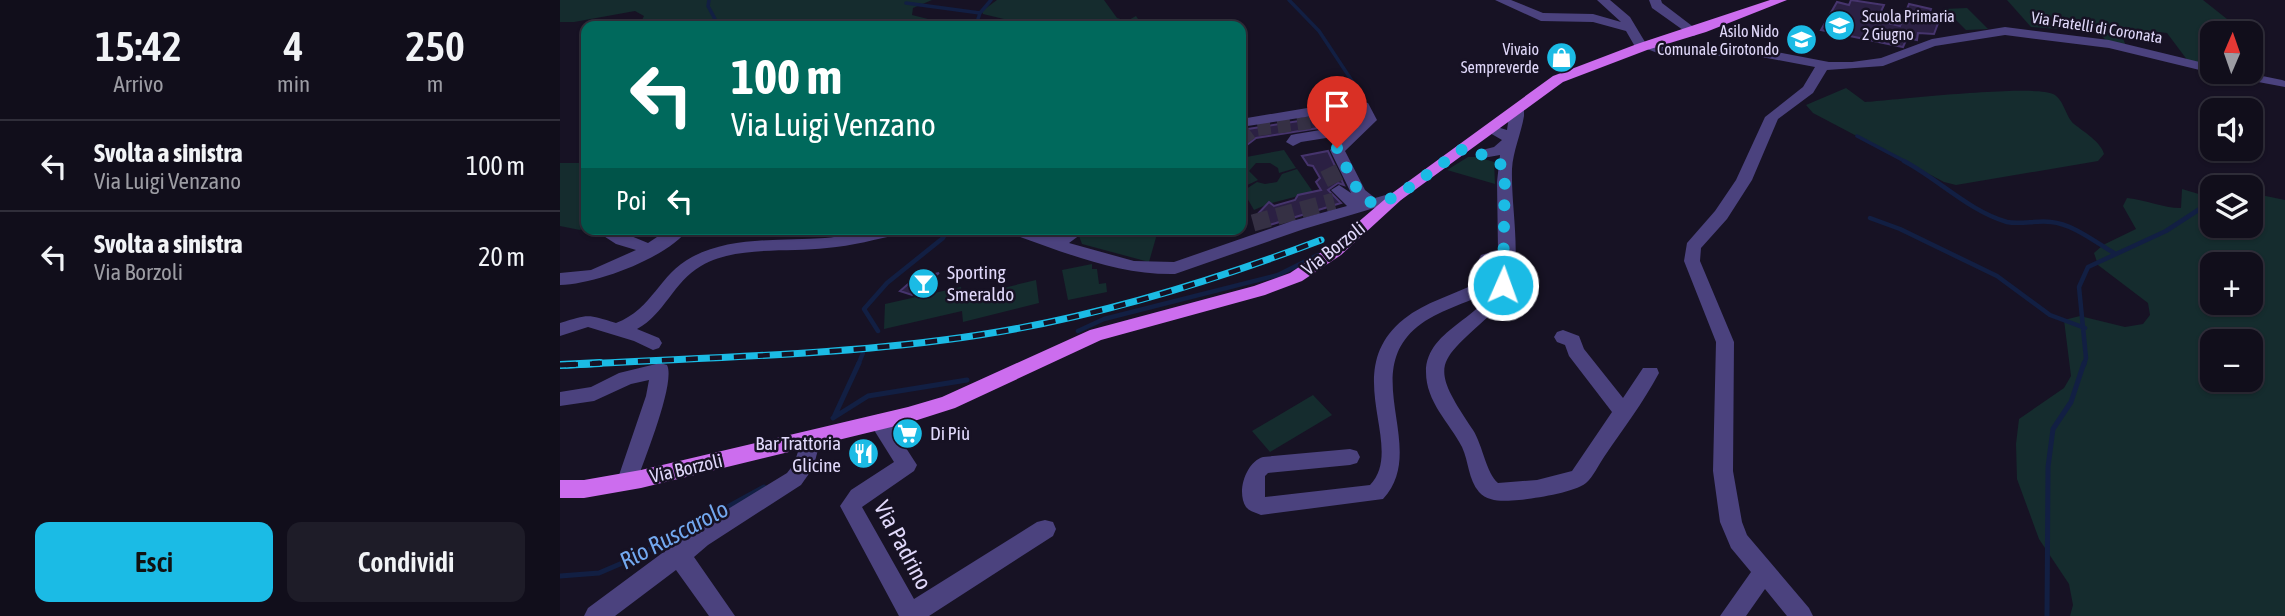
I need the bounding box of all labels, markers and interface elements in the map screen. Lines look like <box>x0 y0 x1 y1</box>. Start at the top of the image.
place label: Scuola Primaria 2 Giugno <box>1862 7 1955 44</box>
school or university icon: Scuola Primaria 2 Giugno <box>1822 8 1856 42</box>
street label: Via Fratelli di Coronata <box>2030 8 2164 46</box>
north arrow <box>2200 21 2263 84</box>
map controls <box>2200 21 2263 392</box>
text: 15:42 <box>95 22 182 70</box>
text: 4 <box>284 22 303 70</box>
text: 250 <box>405 22 465 70</box>
place label: Asilo Nido Comunale Girotondo <box>1657 22 1779 58</box>
school or university icon: Asilo Nido Comunale Girotondo <box>1785 23 1819 57</box>
place label: Vivaio Sempreverde <box>1461 40 1539 77</box>
shop icon: Vivaio Sempreverde <box>1545 41 1579 75</box>
text: 100 m <box>731 48 842 104</box>
icon: left <box>616 49 707 140</box>
text: Arrivo <box>113 71 164 97</box>
text: min <box>277 71 310 97</box>
text: m <box>427 71 443 97</box>
pin <box>1307 76 1367 148</box>
icon: arrive <box>1318 87 1356 125</box>
button: sound <box>2200 98 2263 161</box>
text: Via Luigi Venzano <box>731 106 936 143</box>
text: Svolta a sinistra <box>94 138 243 168</box>
icon: left <box>35 147 73 185</box>
text: 100 m <box>466 151 525 181</box>
text: Via Luigi Venzano <box>94 168 241 194</box>
button: layers <box>2200 175 2263 238</box>
icon: left <box>661 182 699 220</box>
text: Poi <box>616 186 647 216</box>
street label: Via Borzoli <box>1297 217 1369 279</box>
text: Svolta a sinistra <box>94 229 243 259</box>
icon: left <box>35 238 73 276</box>
text: 20 m <box>478 242 525 272</box>
position arrow <box>1466 248 1540 322</box>
button: + <box>2200 252 2263 315</box>
text: Via Borzoli <box>94 259 183 285</box>
place label: Sporting Smeraldo <box>947 261 1014 305</box>
bar icon: Sporting Smeraldo <box>907 266 941 300</box>
button: − <box>2200 329 2263 392</box>
supermarket icon: Di Più <box>890 416 924 450</box>
place label: Di Più <box>930 422 970 444</box>
place label: Bar Trattoria Glicine <box>755 432 841 476</box>
restaurant icon: Bar Trattoria Glicine <box>847 437 881 471</box>
street label: Via Borzoli <box>648 449 724 487</box>
water label: Rio Ruscarolo <box>615 495 733 574</box>
street label: Via Padrino <box>869 496 937 594</box>
button: Esci <box>35 522 273 602</box>
button: Condividi <box>287 522 525 602</box>

